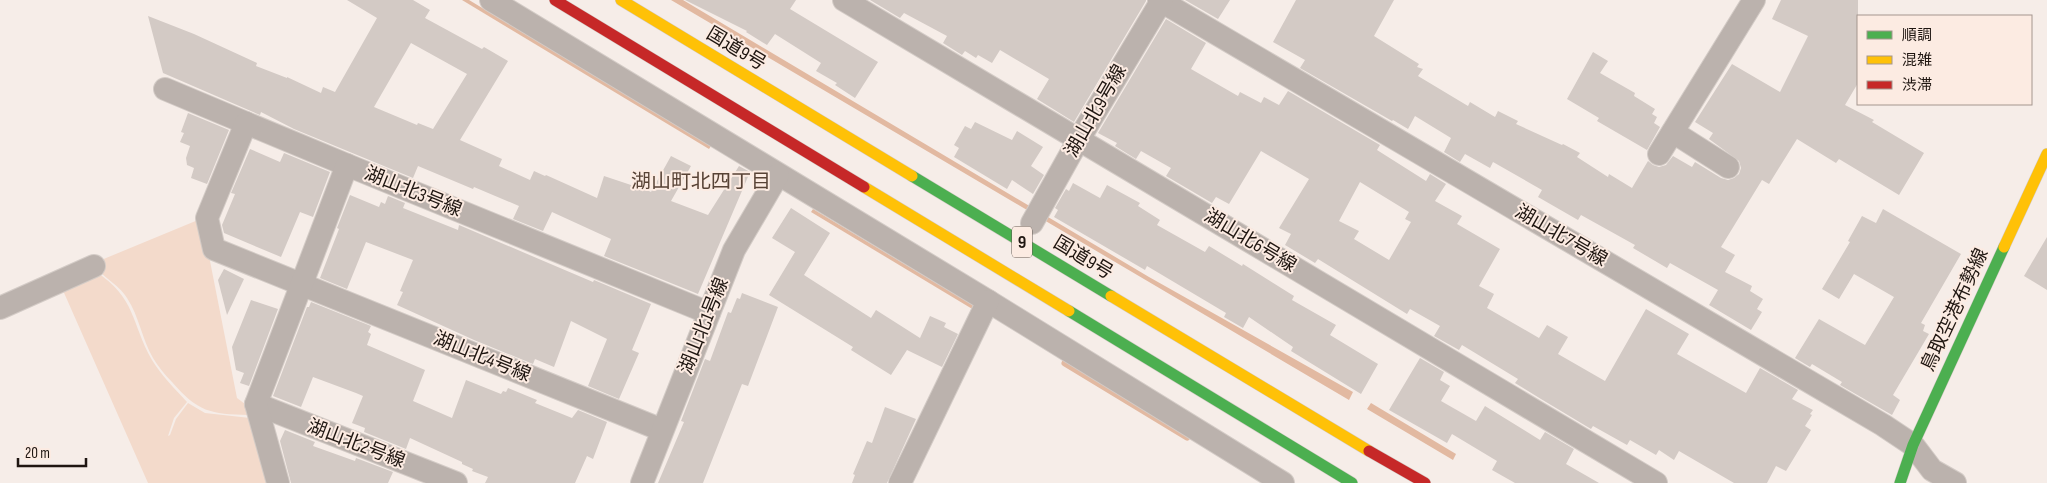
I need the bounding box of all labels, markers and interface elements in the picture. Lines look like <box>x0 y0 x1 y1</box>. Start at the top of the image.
legend <box>1857 15 2032 105</box>
street label: 国道9号 <box>702 22 770 76</box>
text: 順調 <box>1902 26 1932 45</box>
text: 混雑 <box>1902 51 1932 70</box>
street label: 湖山北9号線 <box>1060 60 1132 162</box>
text: 渋滞 <box>1902 76 1932 95</box>
street label: 湖山北3号線 <box>361 162 465 222</box>
district label: 湖山町北四丁目 <box>631 170 771 194</box>
street label: 湖山北7号線 <box>1511 200 1611 272</box>
street label: 湖山北6号線 <box>1200 205 1300 277</box>
road number: 9 <box>1012 226 1032 258</box>
street label: 国道9号 <box>1049 231 1117 285</box>
street label: 鳥取空港布勢線 <box>1916 245 1994 375</box>
street label: 湖山北1号線 <box>674 275 734 377</box>
street label: 湖山北4号線 <box>430 327 534 387</box>
street label: 湖山北2号線 <box>304 415 408 473</box>
scale bar <box>18 436 85 468</box>
text: 20 m <box>25 444 50 463</box>

